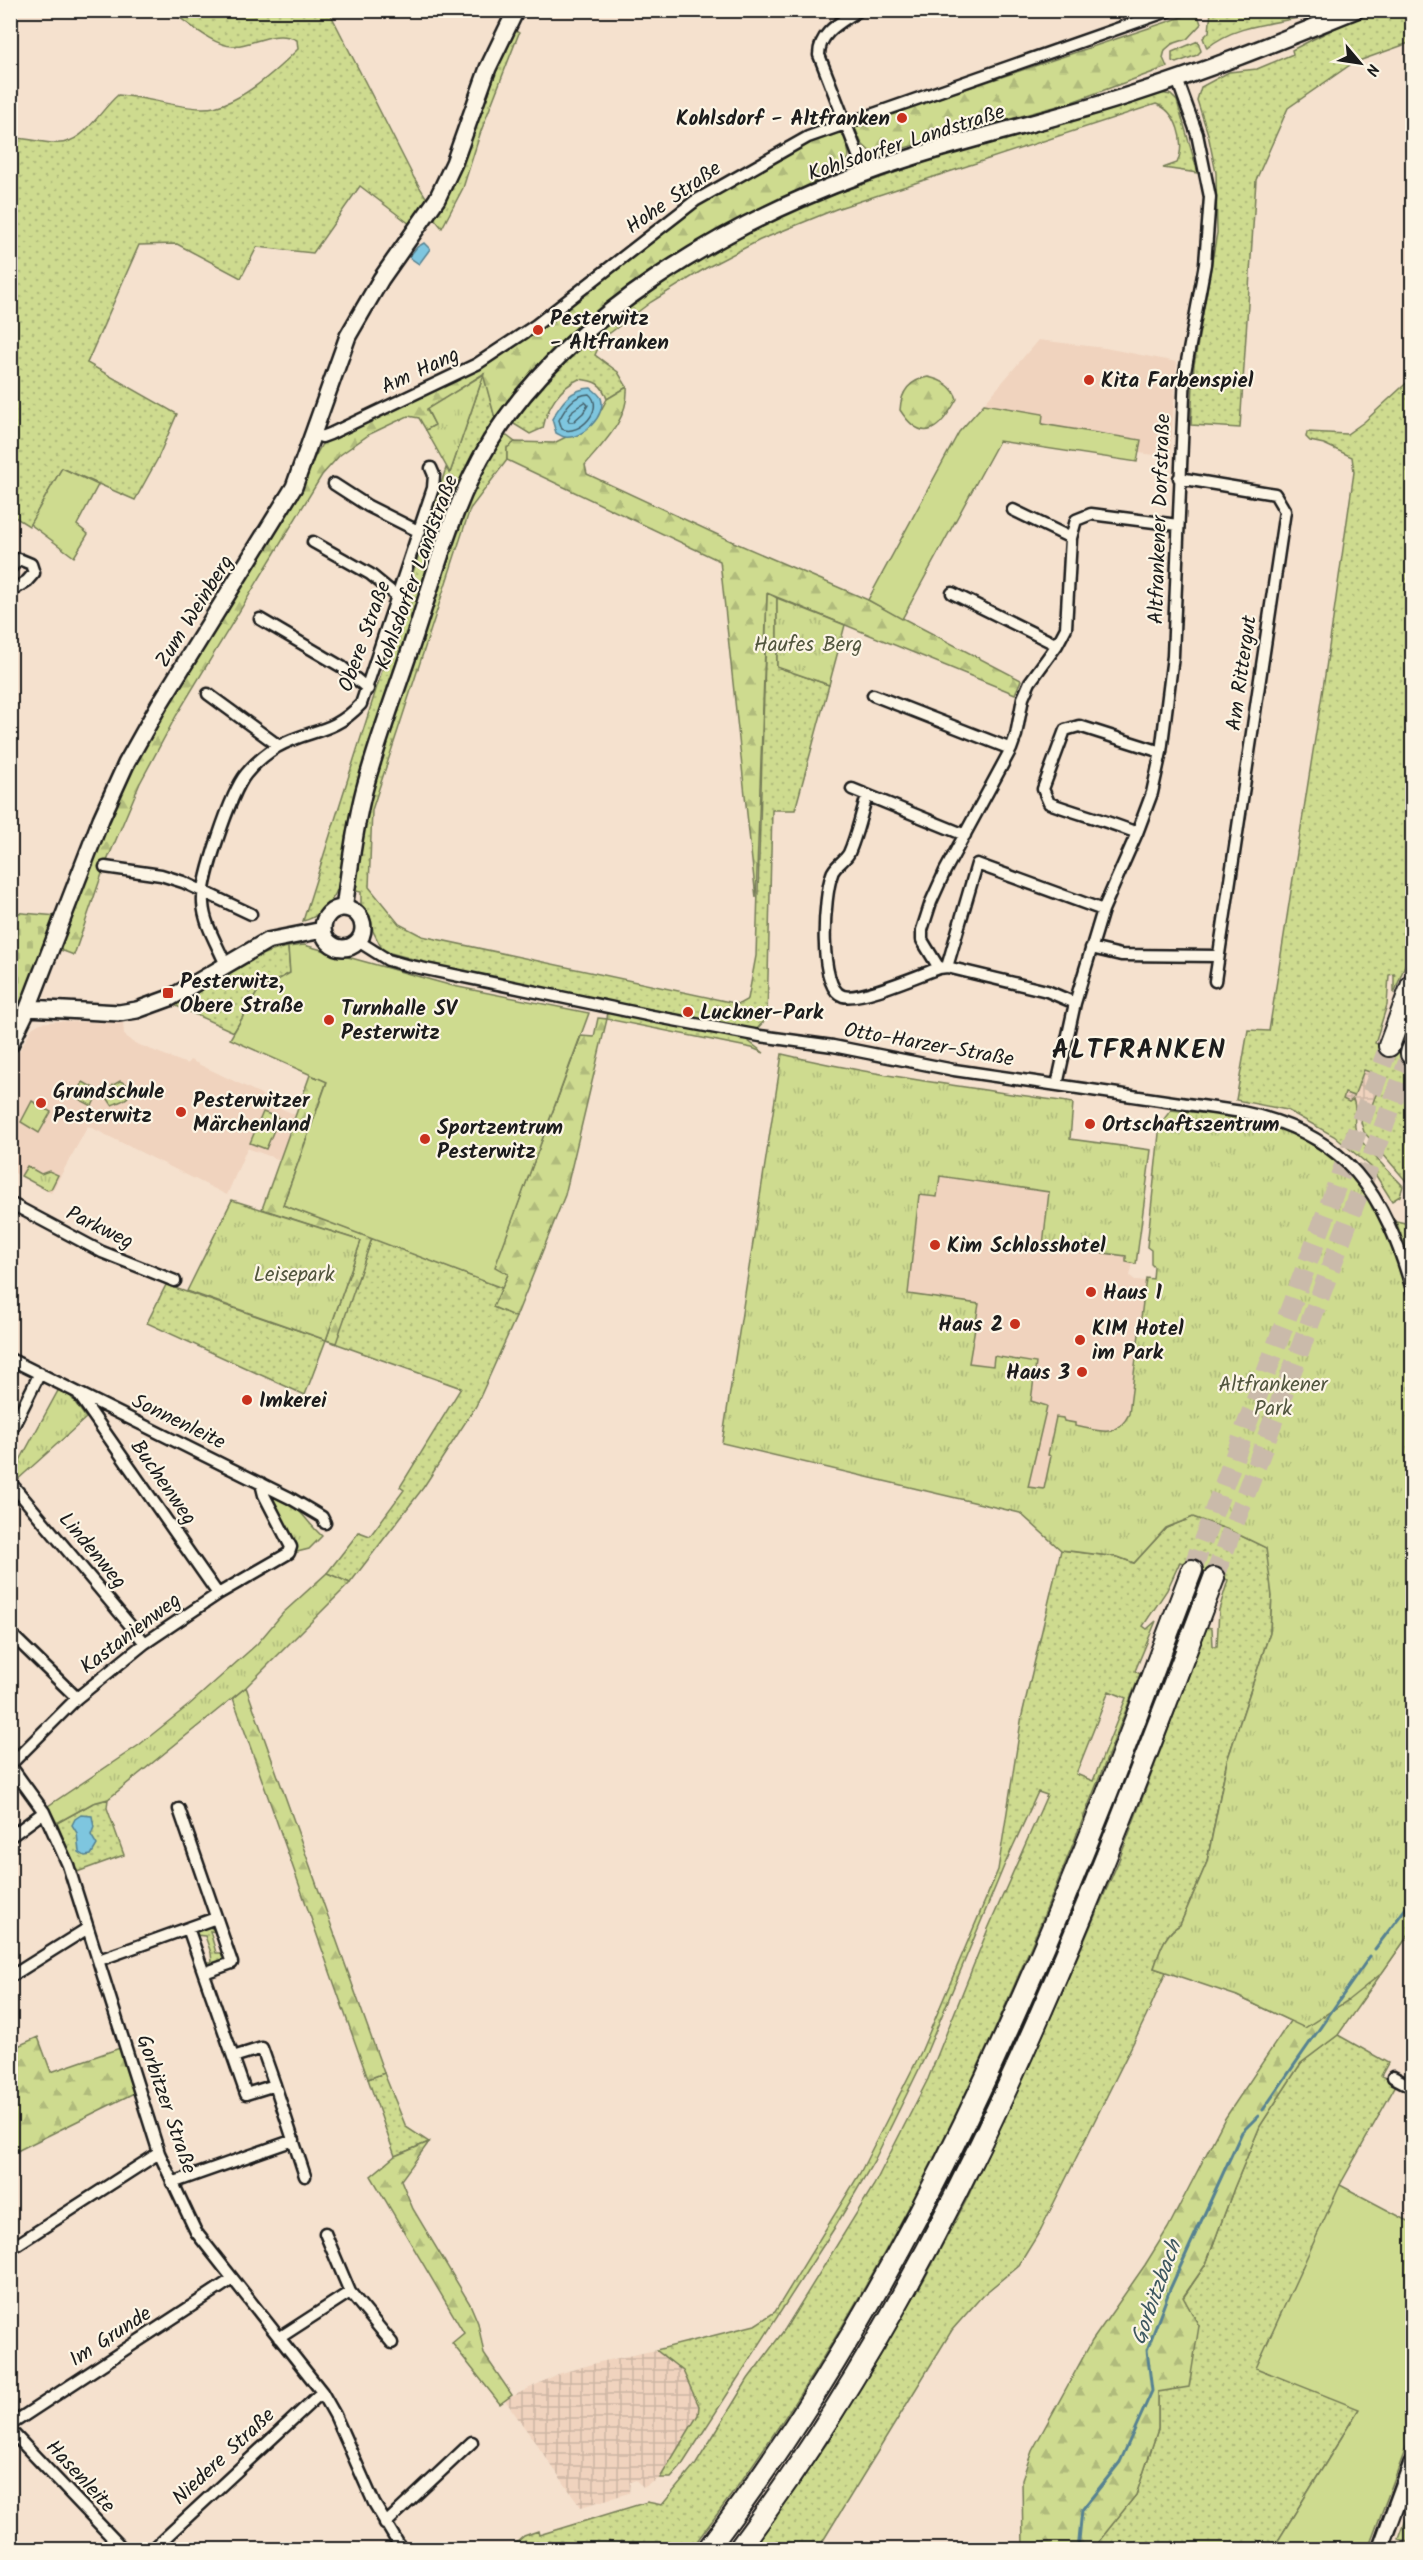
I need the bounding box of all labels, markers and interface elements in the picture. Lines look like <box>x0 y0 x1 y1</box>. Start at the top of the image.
north arrow <box>1330 33 1390 93</box>
text: N <box>1358 59 1385 80</box>
street label: Kohlsdorfer Landstraße <box>804 96 1010 191</box>
place label: Kohlsdorf - Altfranken <box>676 103 890 136</box>
marker: Kohlsdorf - Altfranken <box>895 111 909 125</box>
street label: Hohe Straße <box>619 153 729 243</box>
place label: Pesterwitz - Altfranken <box>550 303 669 360</box>
marker: Pesterwitz - Altfranken <box>531 323 545 337</box>
street label: Am Hang <box>376 339 465 404</box>
place label: Kita Farbenspiel <box>1101 365 1254 398</box>
marker: Kita Farbenspiel <box>1082 373 1096 387</box>
street label: Altfrankener Dorfstraße <box>1140 413 1181 625</box>
street label: Kohlsdorfer Landstraße <box>367 470 468 675</box>
street label: Zum Weinberg <box>147 549 243 675</box>
street label: Obere Straße <box>330 576 401 697</box>
street label: Am Rittergut <box>1218 613 1267 733</box>
park label: Haufes Berg <box>754 629 862 662</box>
place label: Pesterwitz, Obere Straße <box>180 966 303 1023</box>
marker: Pesterwitz, Obere Straße <box>161 986 175 1000</box>
place label: Turnhalle SV Pesterwitz <box>341 993 458 1050</box>
place label: Luckner-Park <box>700 997 824 1030</box>
marker: Luckner-Park <box>681 1005 695 1019</box>
marker: Turnhalle SV Pesterwitz <box>322 1013 336 1027</box>
street label: Otto-Harzer-Straße <box>841 1014 1017 1077</box>
district label: ALTFRANKEN <box>1052 1029 1226 1072</box>
place label: Grundschule Pesterwitz <box>53 1076 164 1133</box>
place label: Pesterwitzer Märchenland <box>193 1085 311 1142</box>
marker: Grundschule Pesterwitz <box>34 1096 48 1110</box>
marker: Pesterwitzer Märchenland <box>174 1105 188 1119</box>
place label: Ortschaftszentrum <box>1102 1109 1280 1142</box>
place label: Sportzentrum Pesterwitz <box>437 1112 563 1169</box>
marker: Ortschaftszentrum <box>1083 1117 1097 1131</box>
marker: Sportzentrum Pesterwitz <box>418 1132 432 1146</box>
street label: Parkweg <box>60 1198 139 1259</box>
place label: Kim Schlosshotel <box>947 1230 1106 1263</box>
marker: Kim Schlosshotel <box>928 1238 942 1252</box>
park label: Leisepark <box>254 1259 335 1292</box>
place label: Haus 1 <box>1103 1277 1162 1310</box>
marker: Haus 1 <box>1084 1285 1098 1299</box>
place label: Haus 2 <box>938 1309 1003 1342</box>
place label: KIM Hotel im Park <box>1092 1313 1184 1370</box>
marker: Haus 2 <box>1008 1317 1022 1331</box>
marker: KIM Hotel im Park <box>1073 1333 1087 1347</box>
place label: Haus 3 <box>1006 1357 1071 1390</box>
marker: Haus 3 <box>1075 1365 1089 1379</box>
park label: Altfrankener Park <box>1219 1369 1328 1426</box>
street label: Sonnenleite <box>126 1385 231 1460</box>
place label: Imkerei <box>259 1385 327 1418</box>
marker: Imkerei <box>240 1393 254 1407</box>
street label: Buchenweg <box>121 1433 204 1533</box>
street label: Lindenweg <box>50 1505 134 1597</box>
street label: Kastanienweg <box>73 1585 189 1683</box>
street label: Gorbitzer Straße <box>126 2030 205 2179</box>
water label: Gorbitzbach <box>1122 2234 1193 2350</box>
street label: Im Grunde <box>63 2298 159 2376</box>
street label: Niedere Straße <box>165 2400 284 2514</box>
street label: Hasenleite <box>37 2433 123 2522</box>

